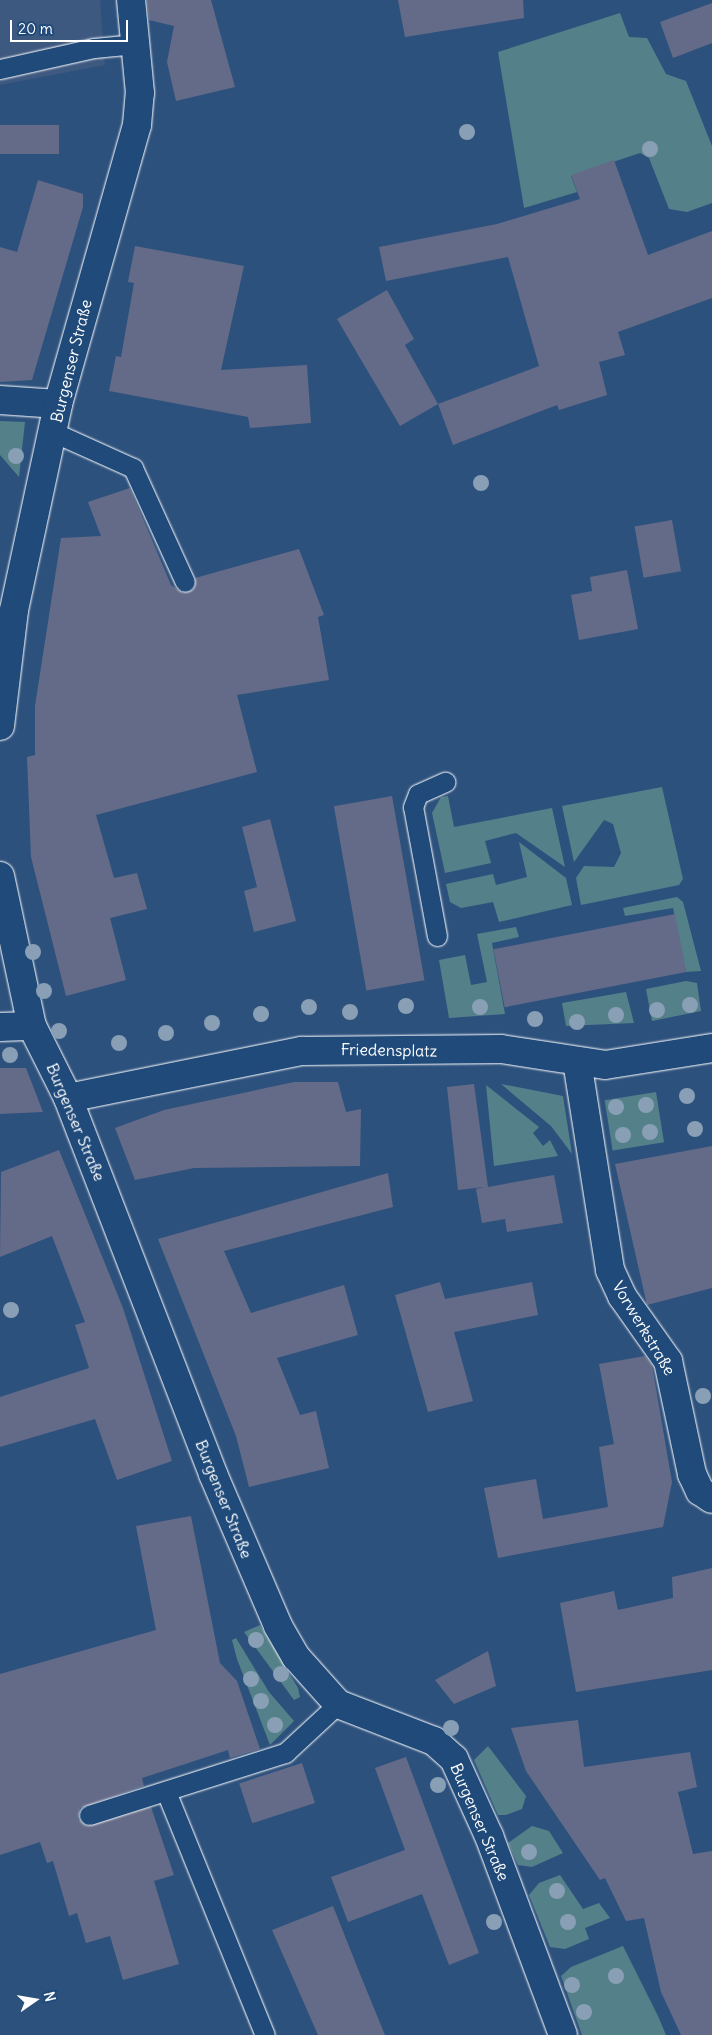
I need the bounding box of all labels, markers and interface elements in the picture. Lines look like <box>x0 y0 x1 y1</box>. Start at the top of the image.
scale bar <box>12 10 130 42</box>
text: 20 m <box>18 19 53 38</box>
street label: Burgenser Straße <box>46 298 96 424</box>
street label: Friedensplatz <box>341 1040 437 1060</box>
street label: Burgenser Straße <box>43 1060 109 1184</box>
street label: Vorwerkstraße <box>608 1278 680 1378</box>
street label: Burgenser Straße <box>191 1437 257 1561</box>
street label: Burgenser Straße <box>447 1760 513 1884</box>
north arrow <box>10 1975 60 2025</box>
text: N <box>40 1990 59 2003</box>

